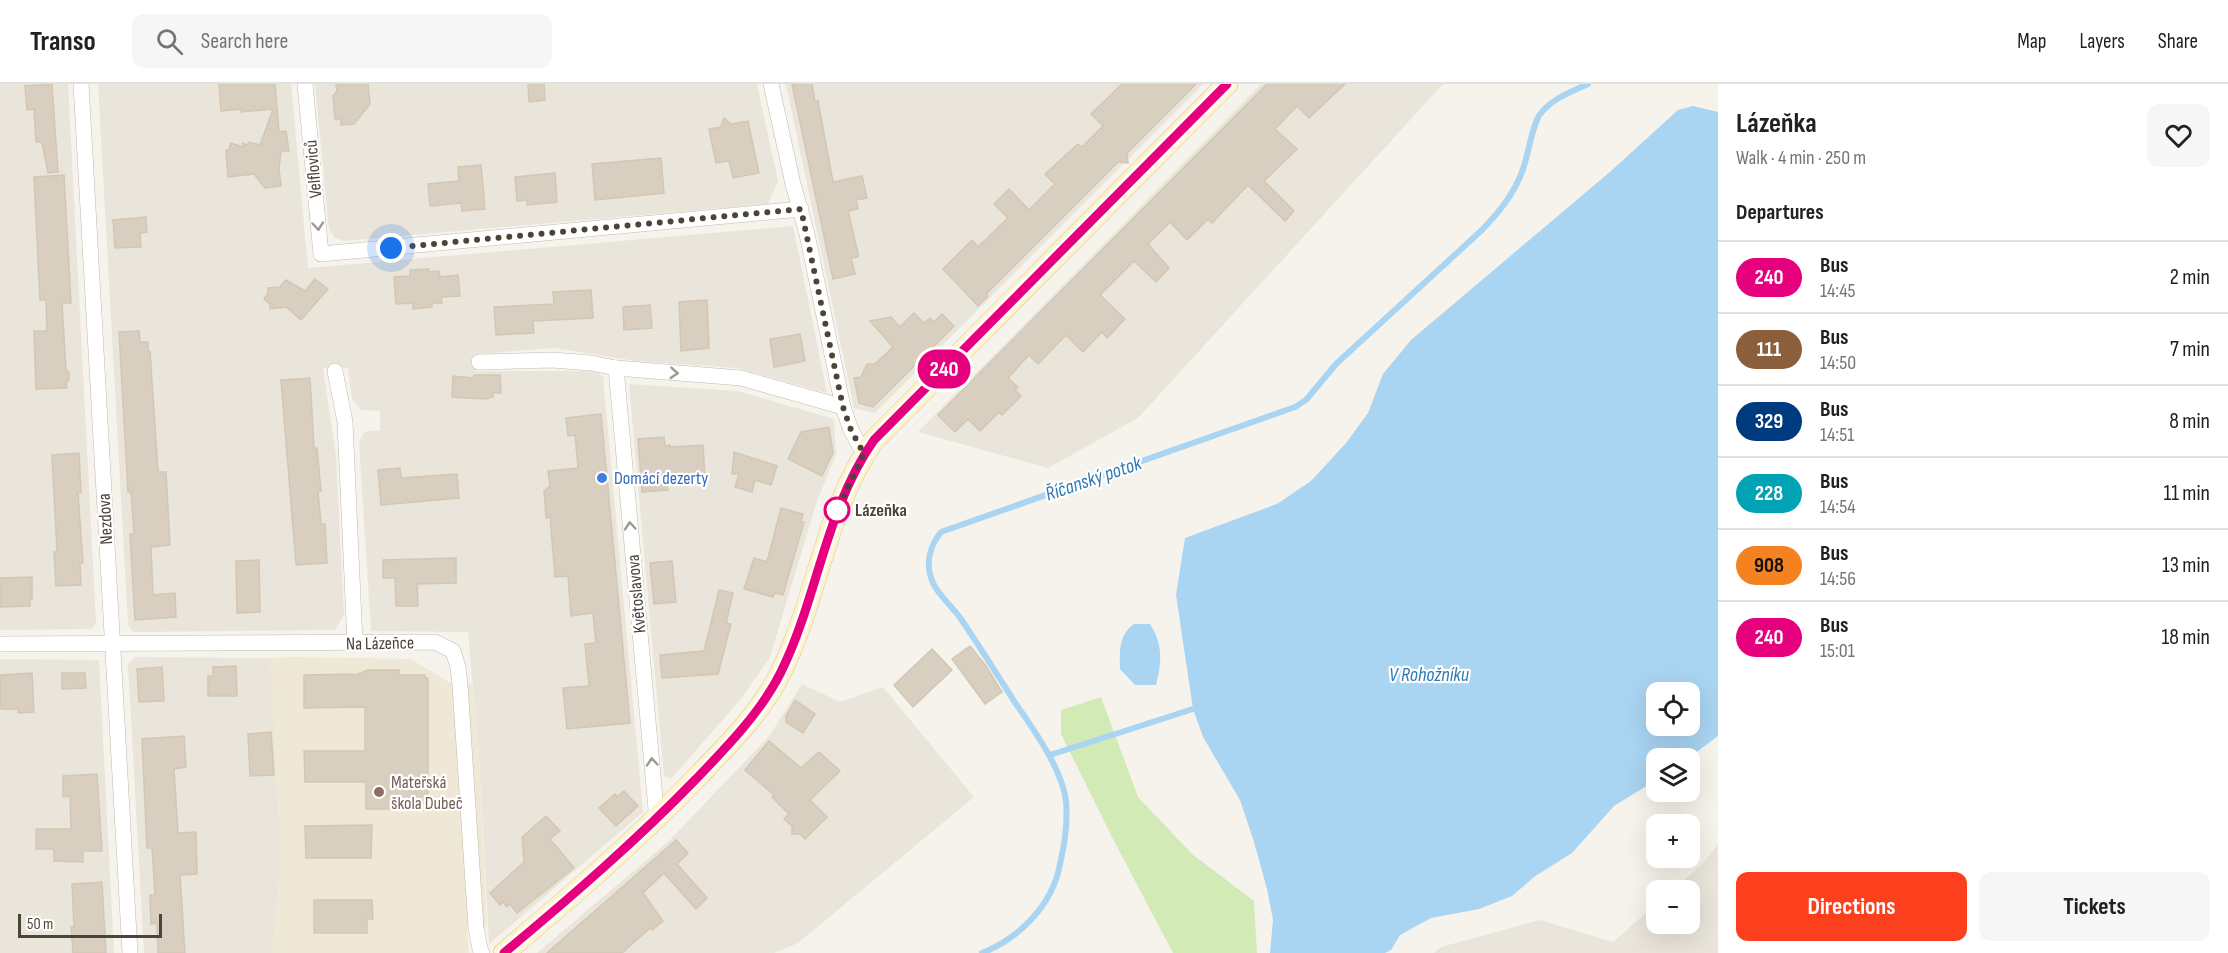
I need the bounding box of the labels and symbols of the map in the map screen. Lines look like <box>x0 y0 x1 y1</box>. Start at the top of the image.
street label: Velfloviců <box>300 139 327 199</box>
one-way arrow <box>311 221 324 230</box>
your location <box>376 233 406 263</box>
line badge: 240 <box>910 350 978 388</box>
one-way arrow <box>670 366 679 379</box>
water label: Říčanský potok <box>1042 451 1145 507</box>
place label: Domácí dezerty <box>614 468 708 489</box>
marker: Domácí dezerty <box>595 471 609 485</box>
street label: Nezdova <box>94 493 117 545</box>
marker: Lázeňka <box>824 497 850 523</box>
place label: Lázeňka <box>855 500 907 521</box>
one-way arrow <box>624 521 637 530</box>
street label: Květoslavova <box>623 554 650 634</box>
street label: Na Lázeňce <box>346 632 414 655</box>
water label: V Rohožníku <box>1389 663 1470 687</box>
one-way arrow <box>646 757 659 766</box>
place label: Mateřská škola Dubeč <box>391 772 463 814</box>
marker: Mateřská škola Dubeč <box>372 785 386 799</box>
scale bar <box>18 911 162 938</box>

